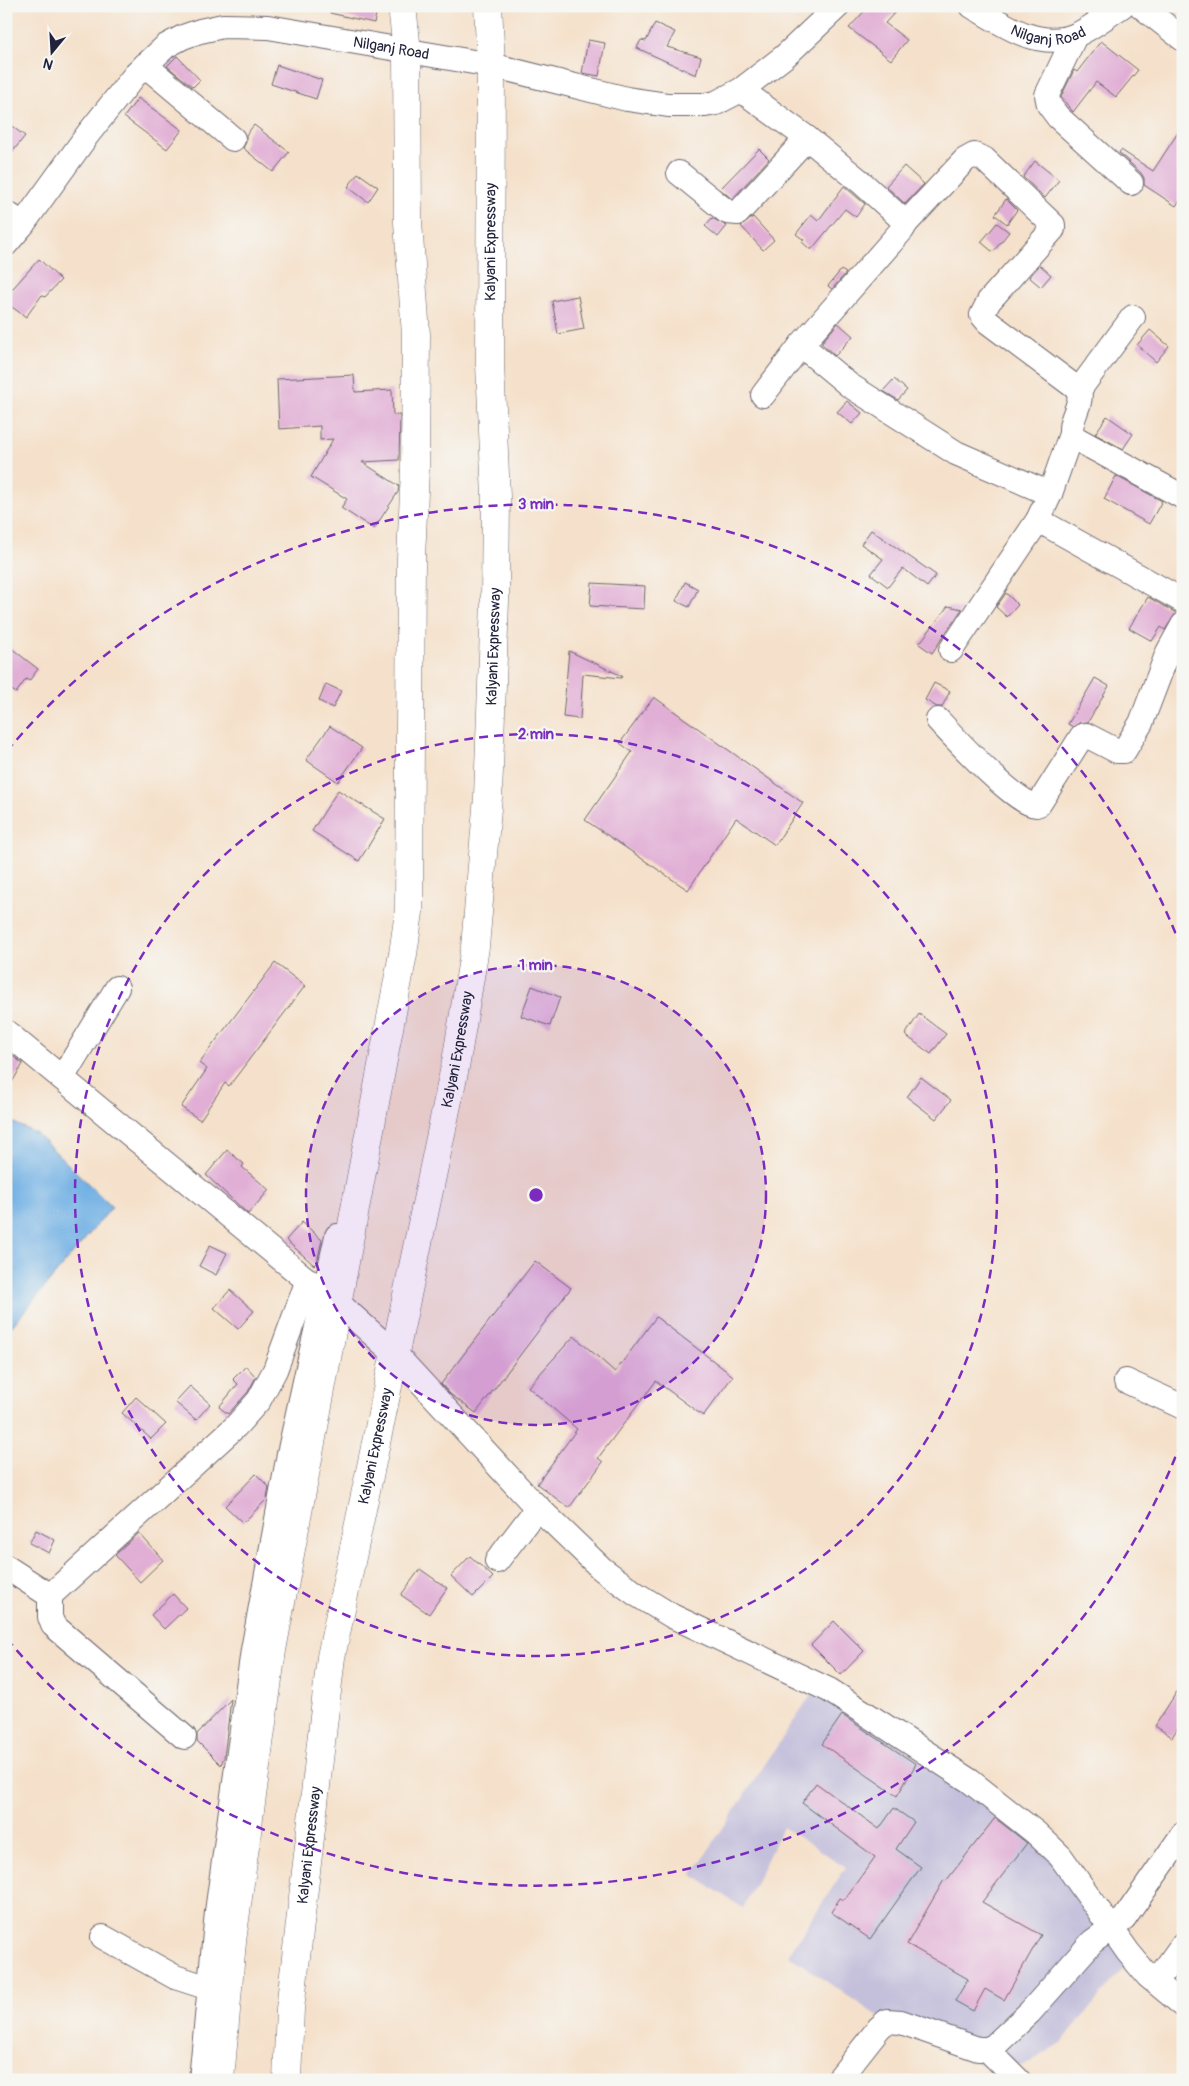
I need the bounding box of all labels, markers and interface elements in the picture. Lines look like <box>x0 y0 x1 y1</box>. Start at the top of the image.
street label: Nilganj Road <box>1007 21 1089 50</box>
north arrow <box>28 28 78 78</box>
street label: Nilganj Road <box>352 33 431 64</box>
text: N <box>41 54 55 73</box>
street label: Kalyani Expressway <box>481 182 501 301</box>
text: 3 min <box>518 495 554 514</box>
street label: Kalyani Expressway <box>482 587 505 706</box>
text: 2 min <box>518 725 554 744</box>
text: 1 min <box>519 956 553 975</box>
street label: Kalyani Expressway <box>438 989 478 1110</box>
centre of rings <box>527 1186 545 1204</box>
street label: Kalyani Expressway <box>354 1386 397 1506</box>
street label: Kalyani Expressway <box>293 1785 326 1905</box>

